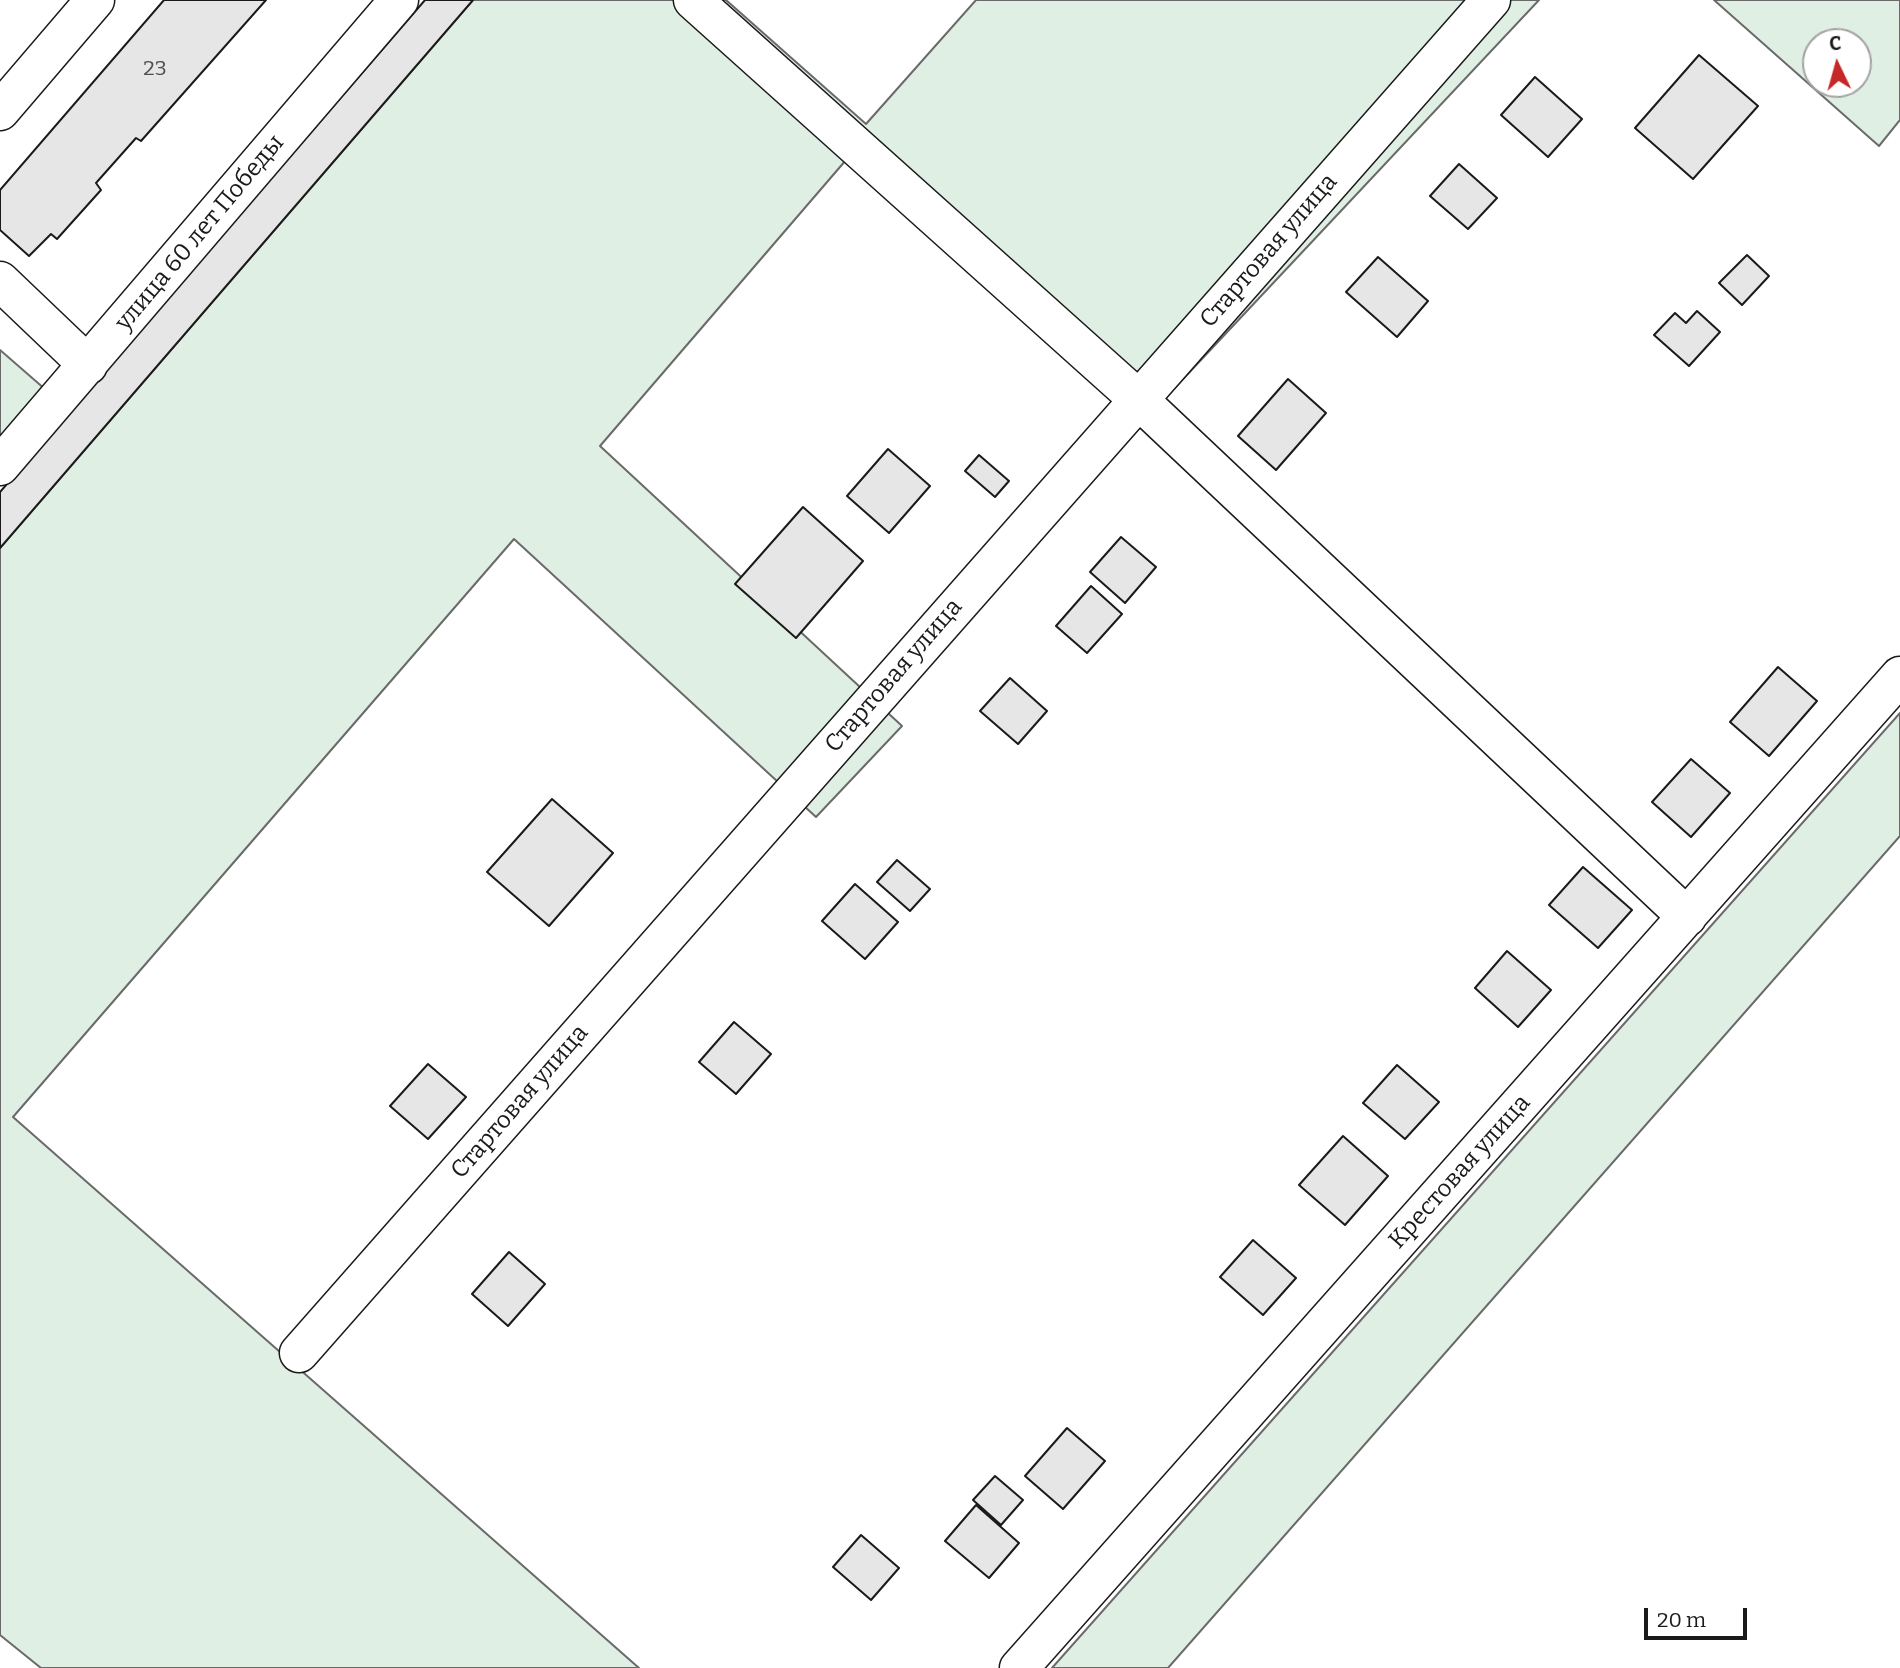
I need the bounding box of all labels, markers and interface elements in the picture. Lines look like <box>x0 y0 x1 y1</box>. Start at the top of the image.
north arrow <box>1802 28 1872 98</box>
text: С <box>1828 32 1842 56</box>
house number: 23 <box>143 56 167 82</box>
street label: улица 60 лет Победы <box>110 129 290 337</box>
street label: Стартовая улица <box>1194 168 1344 334</box>
street label: Стартовая улица <box>819 593 969 759</box>
street label: Стартовая улица <box>445 1019 595 1185</box>
street label: Крестовая улица <box>1383 1089 1537 1255</box>
scale bar <box>1648 1594 1751 1638</box>
text: 20 m <box>1657 1607 1706 1633</box>

